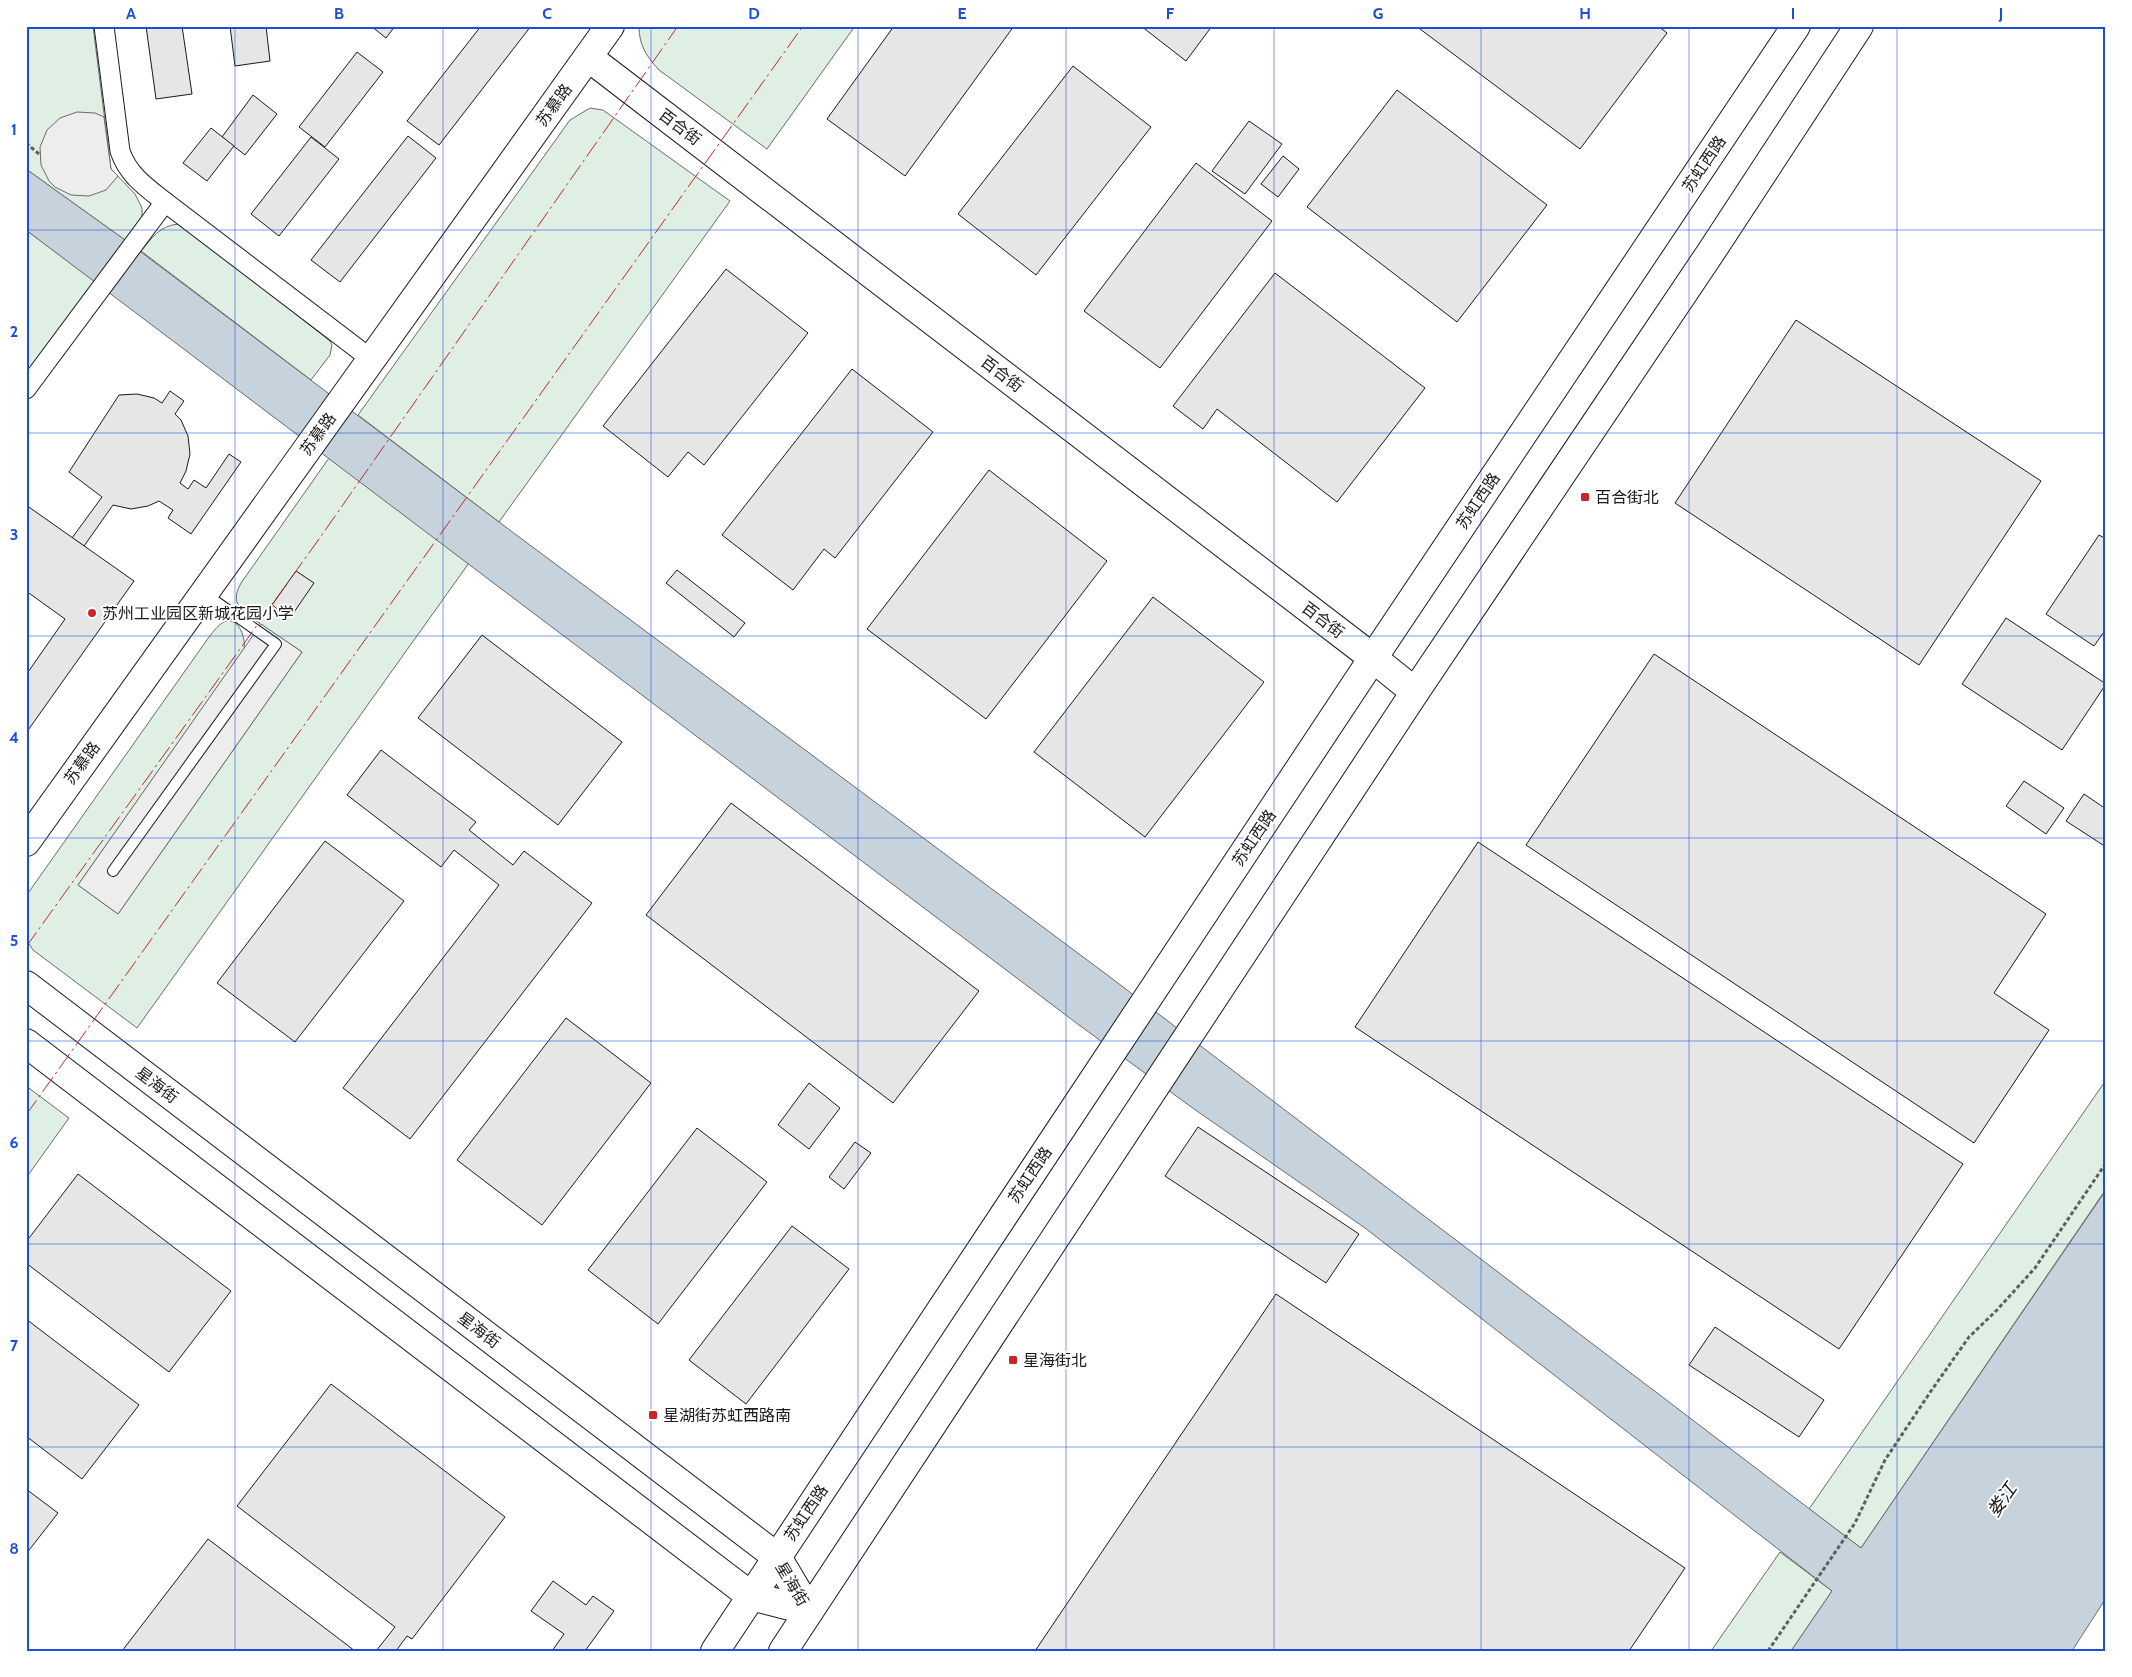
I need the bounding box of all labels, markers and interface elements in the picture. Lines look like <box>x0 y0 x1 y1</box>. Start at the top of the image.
text: A <box>126 4 136 23</box>
text: B <box>334 4 344 23</box>
text: C <box>542 4 552 23</box>
text: D <box>748 4 760 23</box>
text: E <box>957 4 967 23</box>
text: F <box>1166 4 1175 23</box>
text: G <box>1373 4 1383 23</box>
text: H <box>1579 4 1591 23</box>
text: I <box>1791 4 1795 23</box>
text: J <box>1998 4 2003 23</box>
street label: 苏慕路 <box>532 80 576 130</box>
street label: 百合街 <box>655 105 705 149</box>
text: 1 <box>11 120 17 139</box>
street label: 苏虹西路 <box>1678 132 1730 196</box>
text: 2 <box>10 322 18 341</box>
street label: 百合街 <box>977 352 1027 396</box>
street label: 苏慕路 <box>296 409 340 459</box>
street label: 苏虹西路 <box>1452 469 1504 533</box>
place label: 百合街北 <box>1595 488 1659 507</box>
marker: 百合街北 <box>1579 491 1591 503</box>
text: 3 <box>10 525 18 544</box>
street label: 百合街 <box>1298 598 1348 642</box>
place label: 苏州工业园区新城花园小学 <box>102 604 294 623</box>
marker: 苏州工业园区新城花园小学 <box>86 607 98 619</box>
text: 4 <box>9 728 19 747</box>
street label: 苏慕路 <box>60 738 104 788</box>
street label: 苏虹西路 <box>1228 806 1280 870</box>
text: 5 <box>10 931 18 950</box>
street label: 星海街 <box>132 1063 182 1107</box>
text: 6 <box>10 1133 19 1152</box>
street label: 苏虹西路 <box>1004 1143 1056 1207</box>
street label: 星海街 <box>454 1308 504 1352</box>
text: 7 <box>10 1336 19 1355</box>
place label: 星海街北 <box>1023 1351 1087 1370</box>
marker: 星海街北 <box>1007 1354 1019 1366</box>
place label: 星湖街苏虹西路南 <box>663 1406 791 1425</box>
marker: 星湖街苏虹西路南 <box>647 1409 659 1421</box>
water label: 娄江 <box>1983 1477 2022 1521</box>
street label: 苏虹西路 <box>780 1481 832 1545</box>
text: 8 <box>9 1539 19 1558</box>
street label: 星海街 <box>771 1559 813 1609</box>

